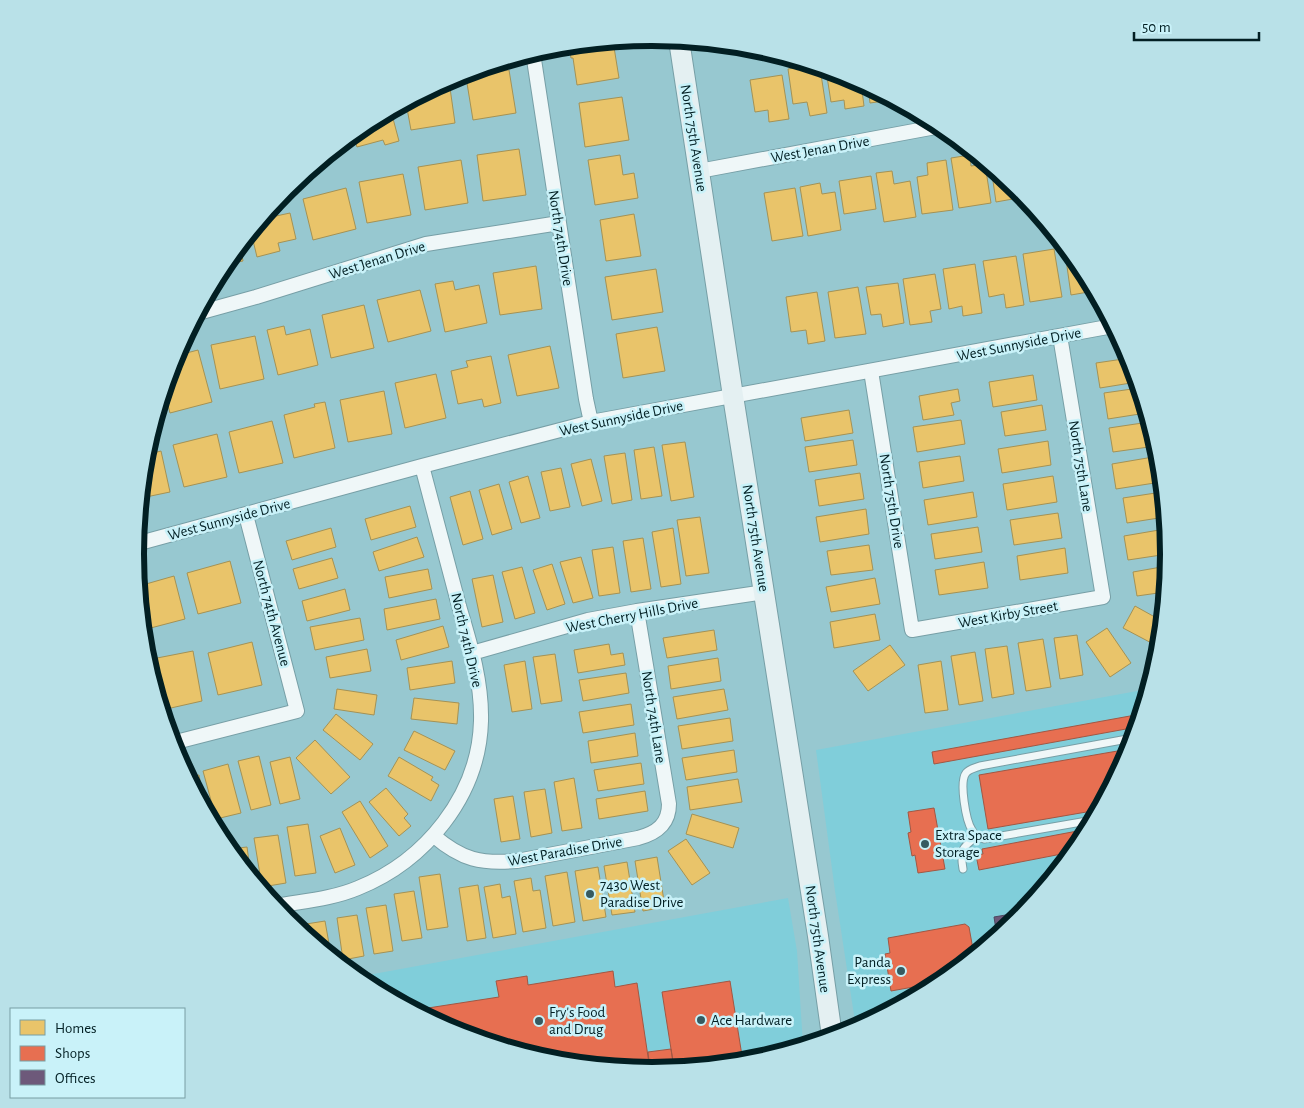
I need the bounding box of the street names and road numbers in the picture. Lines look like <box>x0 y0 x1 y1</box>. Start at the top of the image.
street label: North 75th Avenue <box>678 83 709 193</box>
street label: West Jenan Drive <box>770 133 871 166</box>
street label: North 74th Drive <box>546 189 575 287</box>
street label: West Jenan Drive <box>327 239 427 282</box>
street label: West Sunnyside Drive <box>956 325 1082 364</box>
street label: West Sunnyside Drive <box>558 398 684 439</box>
street label: North 75th Lane <box>1066 419 1095 513</box>
street label: North 75th Drive <box>877 453 906 550</box>
street label: North 75th Avenue <box>740 483 771 593</box>
street label: West Sunnyside Drive <box>166 496 292 543</box>
street label: North 74th Avenue <box>250 558 293 668</box>
street label: North 74th Drive <box>448 591 485 689</box>
street label: West Cherry Hills Drive <box>565 595 699 636</box>
street label: West Kirby Street <box>957 598 1059 631</box>
street label: North 74th Lane <box>639 670 668 764</box>
street label: West Paradise Drive <box>507 834 623 869</box>
street label: North 75th Avenue <box>803 884 832 994</box>

